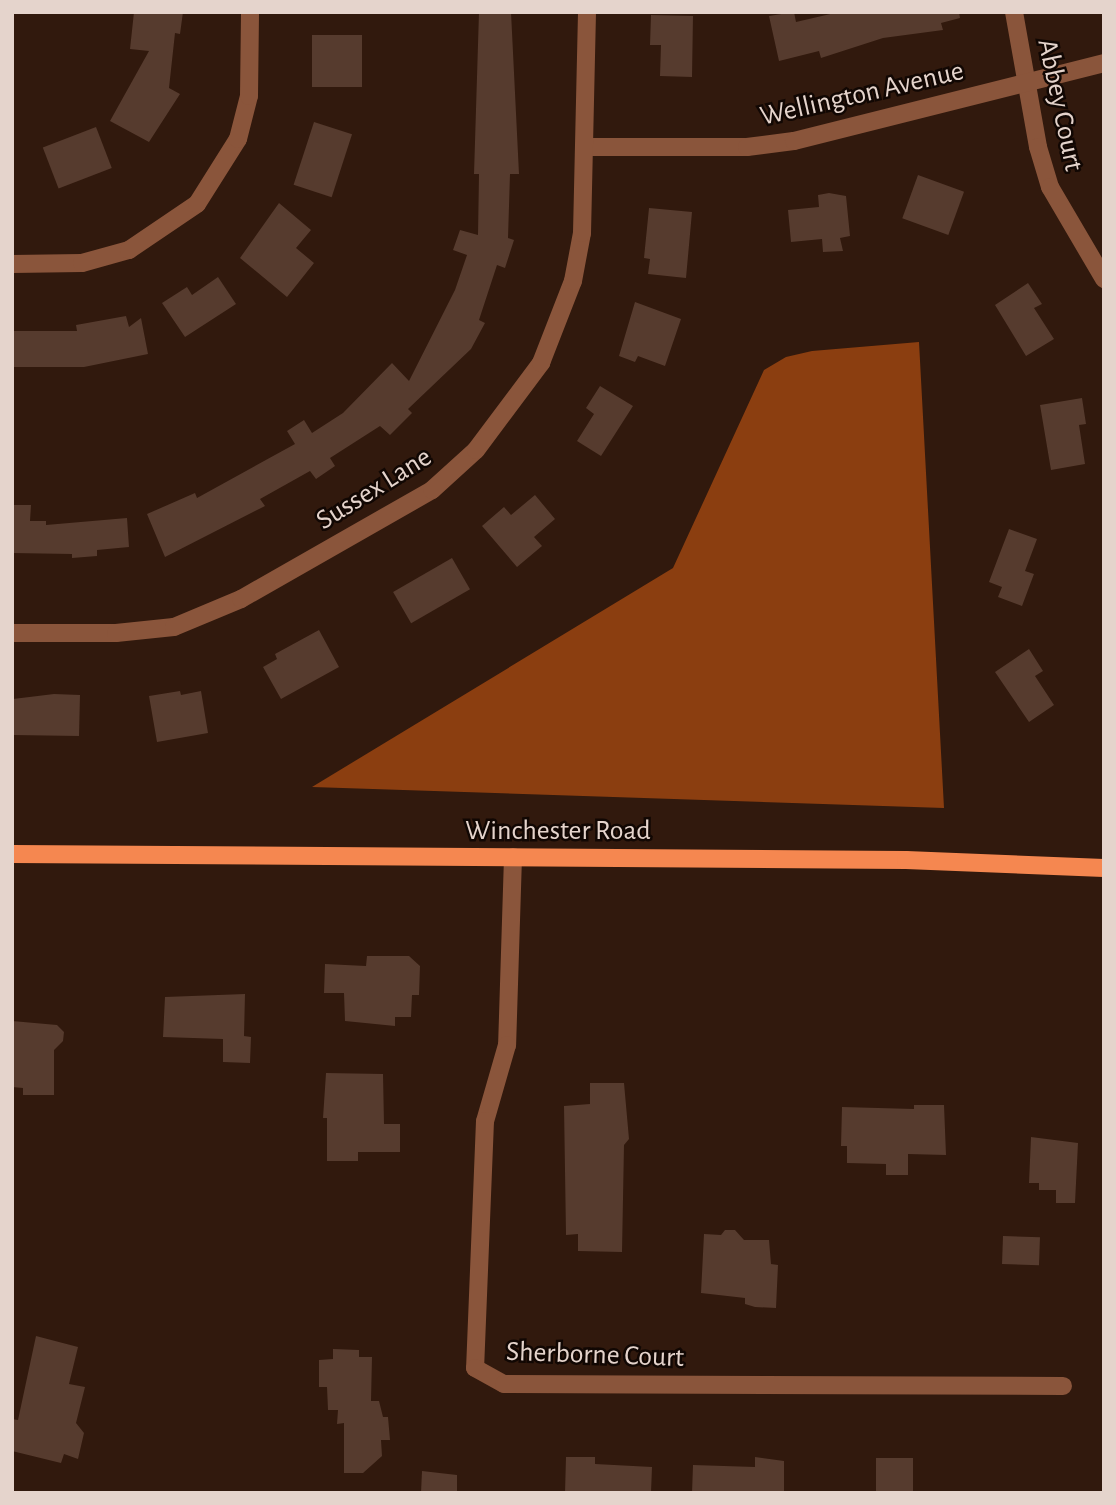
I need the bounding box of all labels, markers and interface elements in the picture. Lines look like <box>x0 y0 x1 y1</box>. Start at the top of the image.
street label: Abbey Court <box>1030 36 1090 174</box>
street label: Wellington Avenue <box>757 54 967 134</box>
street label: Sussex Lane <box>310 440 438 538</box>
street label: Winchester Road <box>465 814 651 848</box>
street label: Sherborne Court <box>505 1335 685 1375</box>

